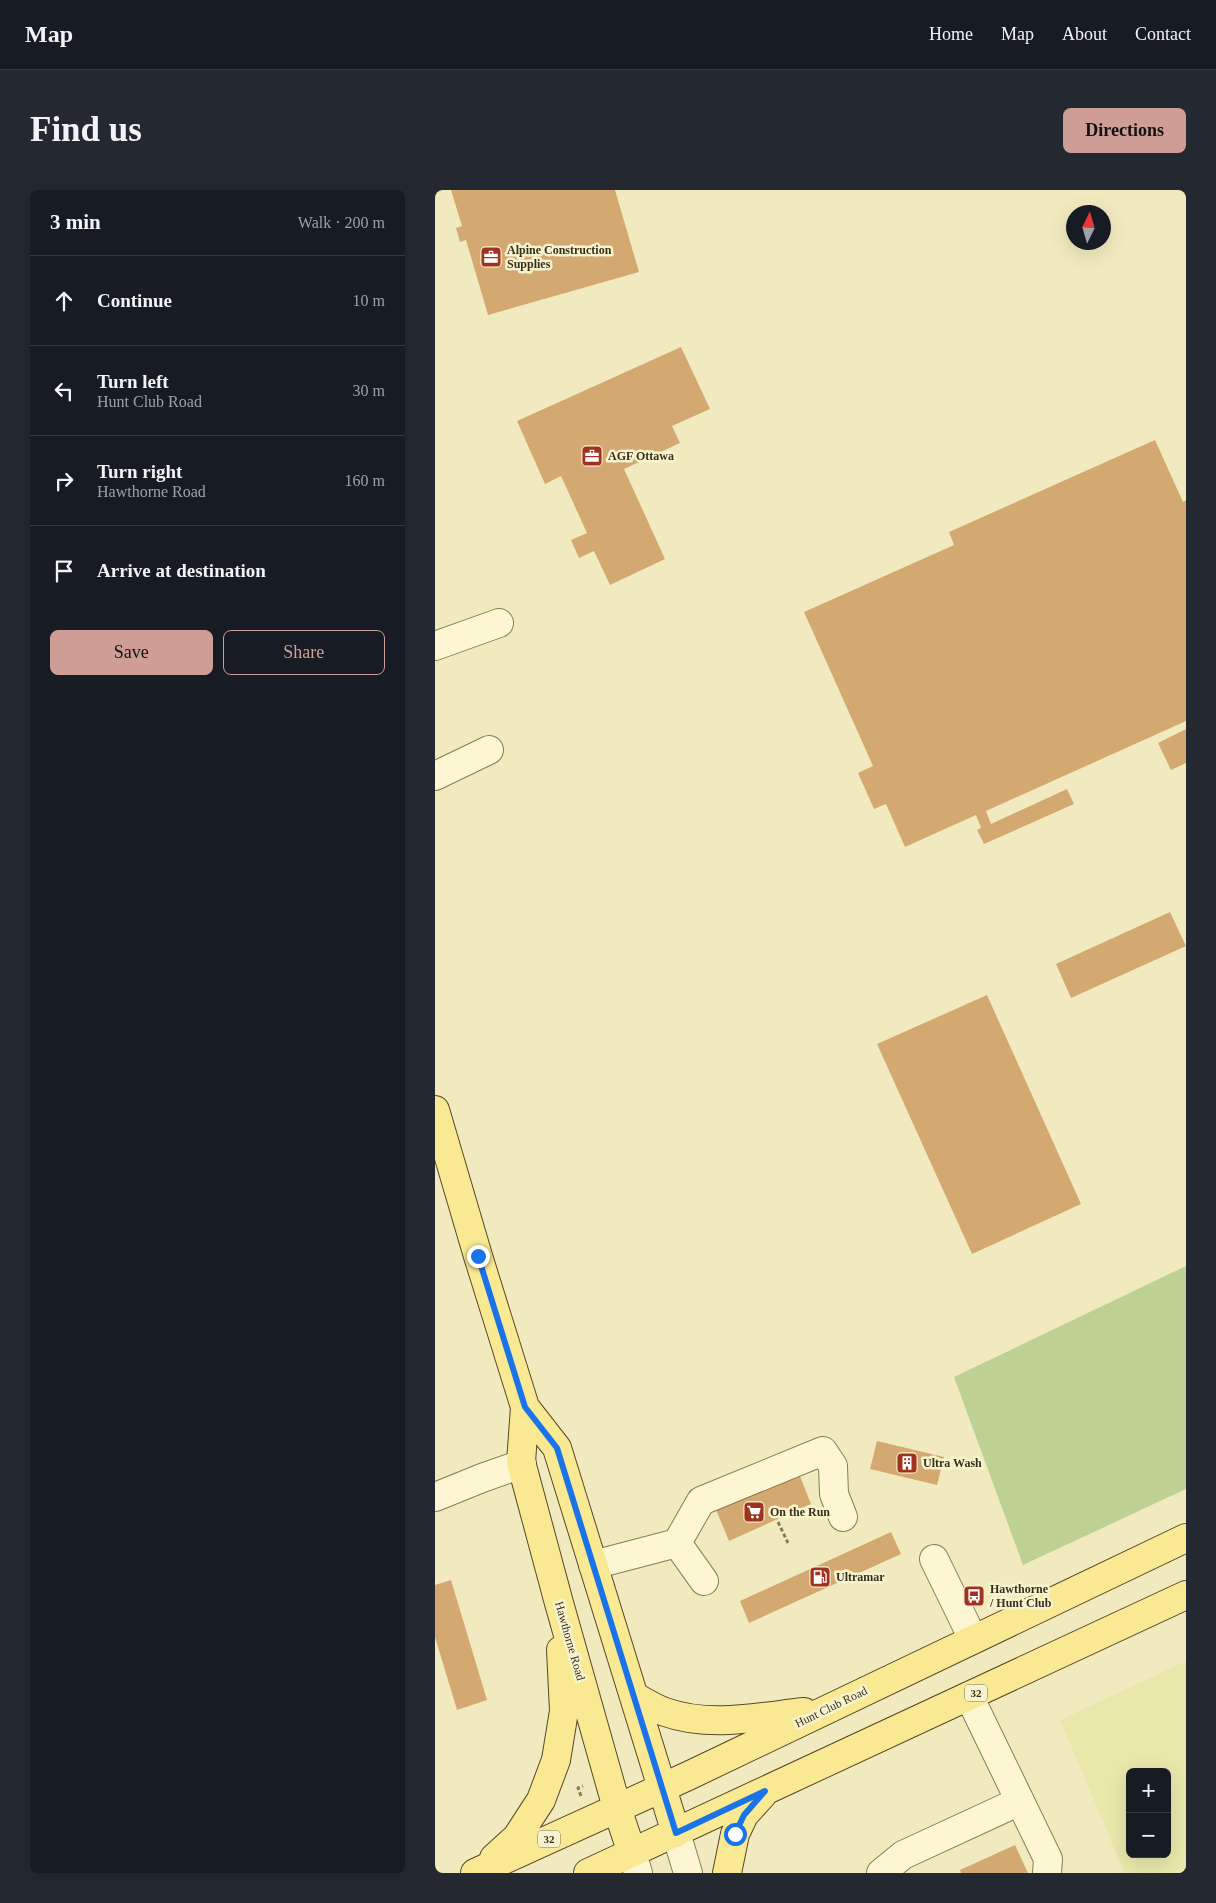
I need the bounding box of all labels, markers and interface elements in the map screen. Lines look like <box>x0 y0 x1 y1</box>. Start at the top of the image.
text: Map <box>25 21 73 47</box>
text: Home <box>929 24 973 44</box>
text: Map <box>1001 24 1034 44</box>
text: About <box>1062 24 1107 44</box>
text: Contact <box>1135 24 1191 44</box>
button: Directions <box>1063 108 1186 153</box>
text: Find us <box>30 110 142 149</box>
north arrow <box>1066 205 1111 250</box>
text: 3 min <box>50 210 101 234</box>
text: Walk · 200 m <box>298 214 385 231</box>
place label: Alpine Construction Supplies <box>507 243 612 271</box>
office icon: Alpine Construction Supplies <box>479 245 503 269</box>
icon: ahead <box>50 287 78 315</box>
text: Continue <box>97 290 172 311</box>
text: 10 m <box>353 292 385 309</box>
text: Turn left <box>97 371 169 392</box>
icon: left <box>50 377 78 405</box>
text: 30 m <box>353 382 385 399</box>
text: Hunt Club Road <box>97 393 202 410</box>
office icon: AGF Ottawa <box>580 444 604 468</box>
place label: AGF Ottawa <box>608 449 674 463</box>
text: Turn right <box>97 461 182 482</box>
icon: right <box>50 467 78 495</box>
text: 160 m <box>345 472 385 489</box>
text: Hawthorne Road <box>97 483 206 500</box>
icon: arrive <box>50 557 78 585</box>
text: Arrive at destination <box>97 560 266 581</box>
button: Save <box>50 630 213 675</box>
button: Share <box>223 630 385 675</box>
route end <box>467 1245 490 1268</box>
building icon: Ultra Wash <box>895 1451 919 1475</box>
place label: Ultra Wash <box>923 1456 982 1470</box>
supermarket icon: On the Run <box>742 1500 766 1524</box>
place label: On the Run <box>770 1505 830 1519</box>
fuel station icon: Ultramar <box>808 1565 832 1589</box>
place label: Ultramar <box>836 1570 885 1584</box>
place label: Hawthorne / Hunt Club <box>989 1582 1052 1610</box>
bus stop icon: Hawthorne / Hunt Club <box>962 1584 986 1608</box>
street label: Hawthorne Road <box>552 1600 588 1682</box>
street label: Hunt Club Road <box>793 1683 869 1731</box>
road number: 32 <box>965 1685 987 1702</box>
map controls <box>1126 1768 1171 1858</box>
button: + <box>1126 1768 1171 1813</box>
button: − <box>1126 1813 1171 1858</box>
route start <box>724 1823 747 1846</box>
road number: 32 <box>538 1830 560 1848</box>

